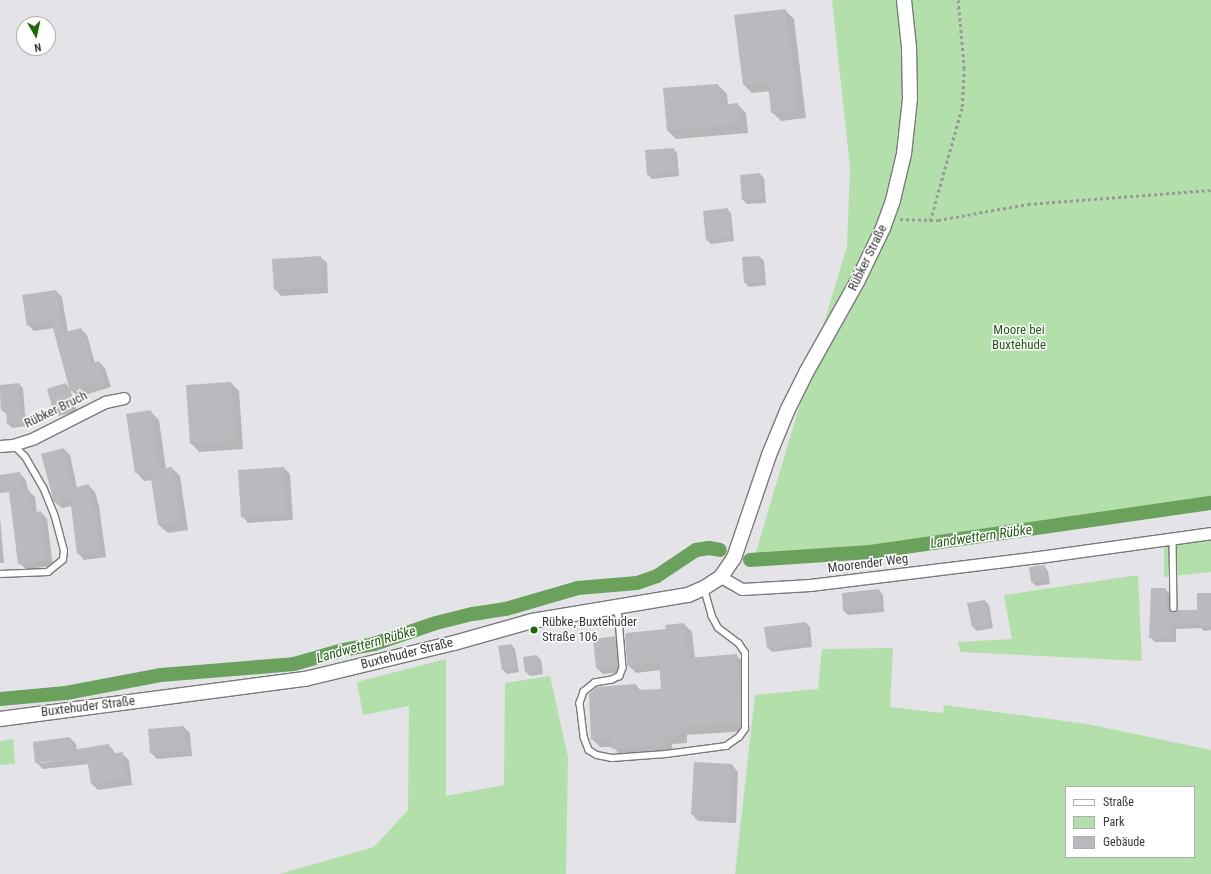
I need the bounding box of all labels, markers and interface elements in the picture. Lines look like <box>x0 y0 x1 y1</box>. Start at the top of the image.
north arrow <box>16 16 56 56</box>
text: N <box>33 40 42 54</box>
street label: Rübker Straße <box>845 222 891 294</box>
park label: Moore bei Buxtehude <box>992 323 1046 354</box>
street label: Rübker Bruch <box>22 388 90 432</box>
water label: Landwettern Rübke <box>929 521 1033 551</box>
street label: Moorender Weg <box>827 551 909 577</box>
place label: Rübke, Buxtehuder Straße 106 <box>542 615 637 646</box>
water label: Landwettern Rübke <box>314 622 418 666</box>
marker: Rübke, Buxtehuder Straße 106 <box>529 625 539 635</box>
street label: Buxtehuder Straße <box>359 635 455 673</box>
street label: Buxtehuder Straße <box>40 694 136 720</box>
legend <box>1065 786 1195 858</box>
text: Straße <box>1103 795 1134 809</box>
text: Park <box>1103 815 1124 829</box>
text: Gebäude <box>1103 835 1145 849</box>

